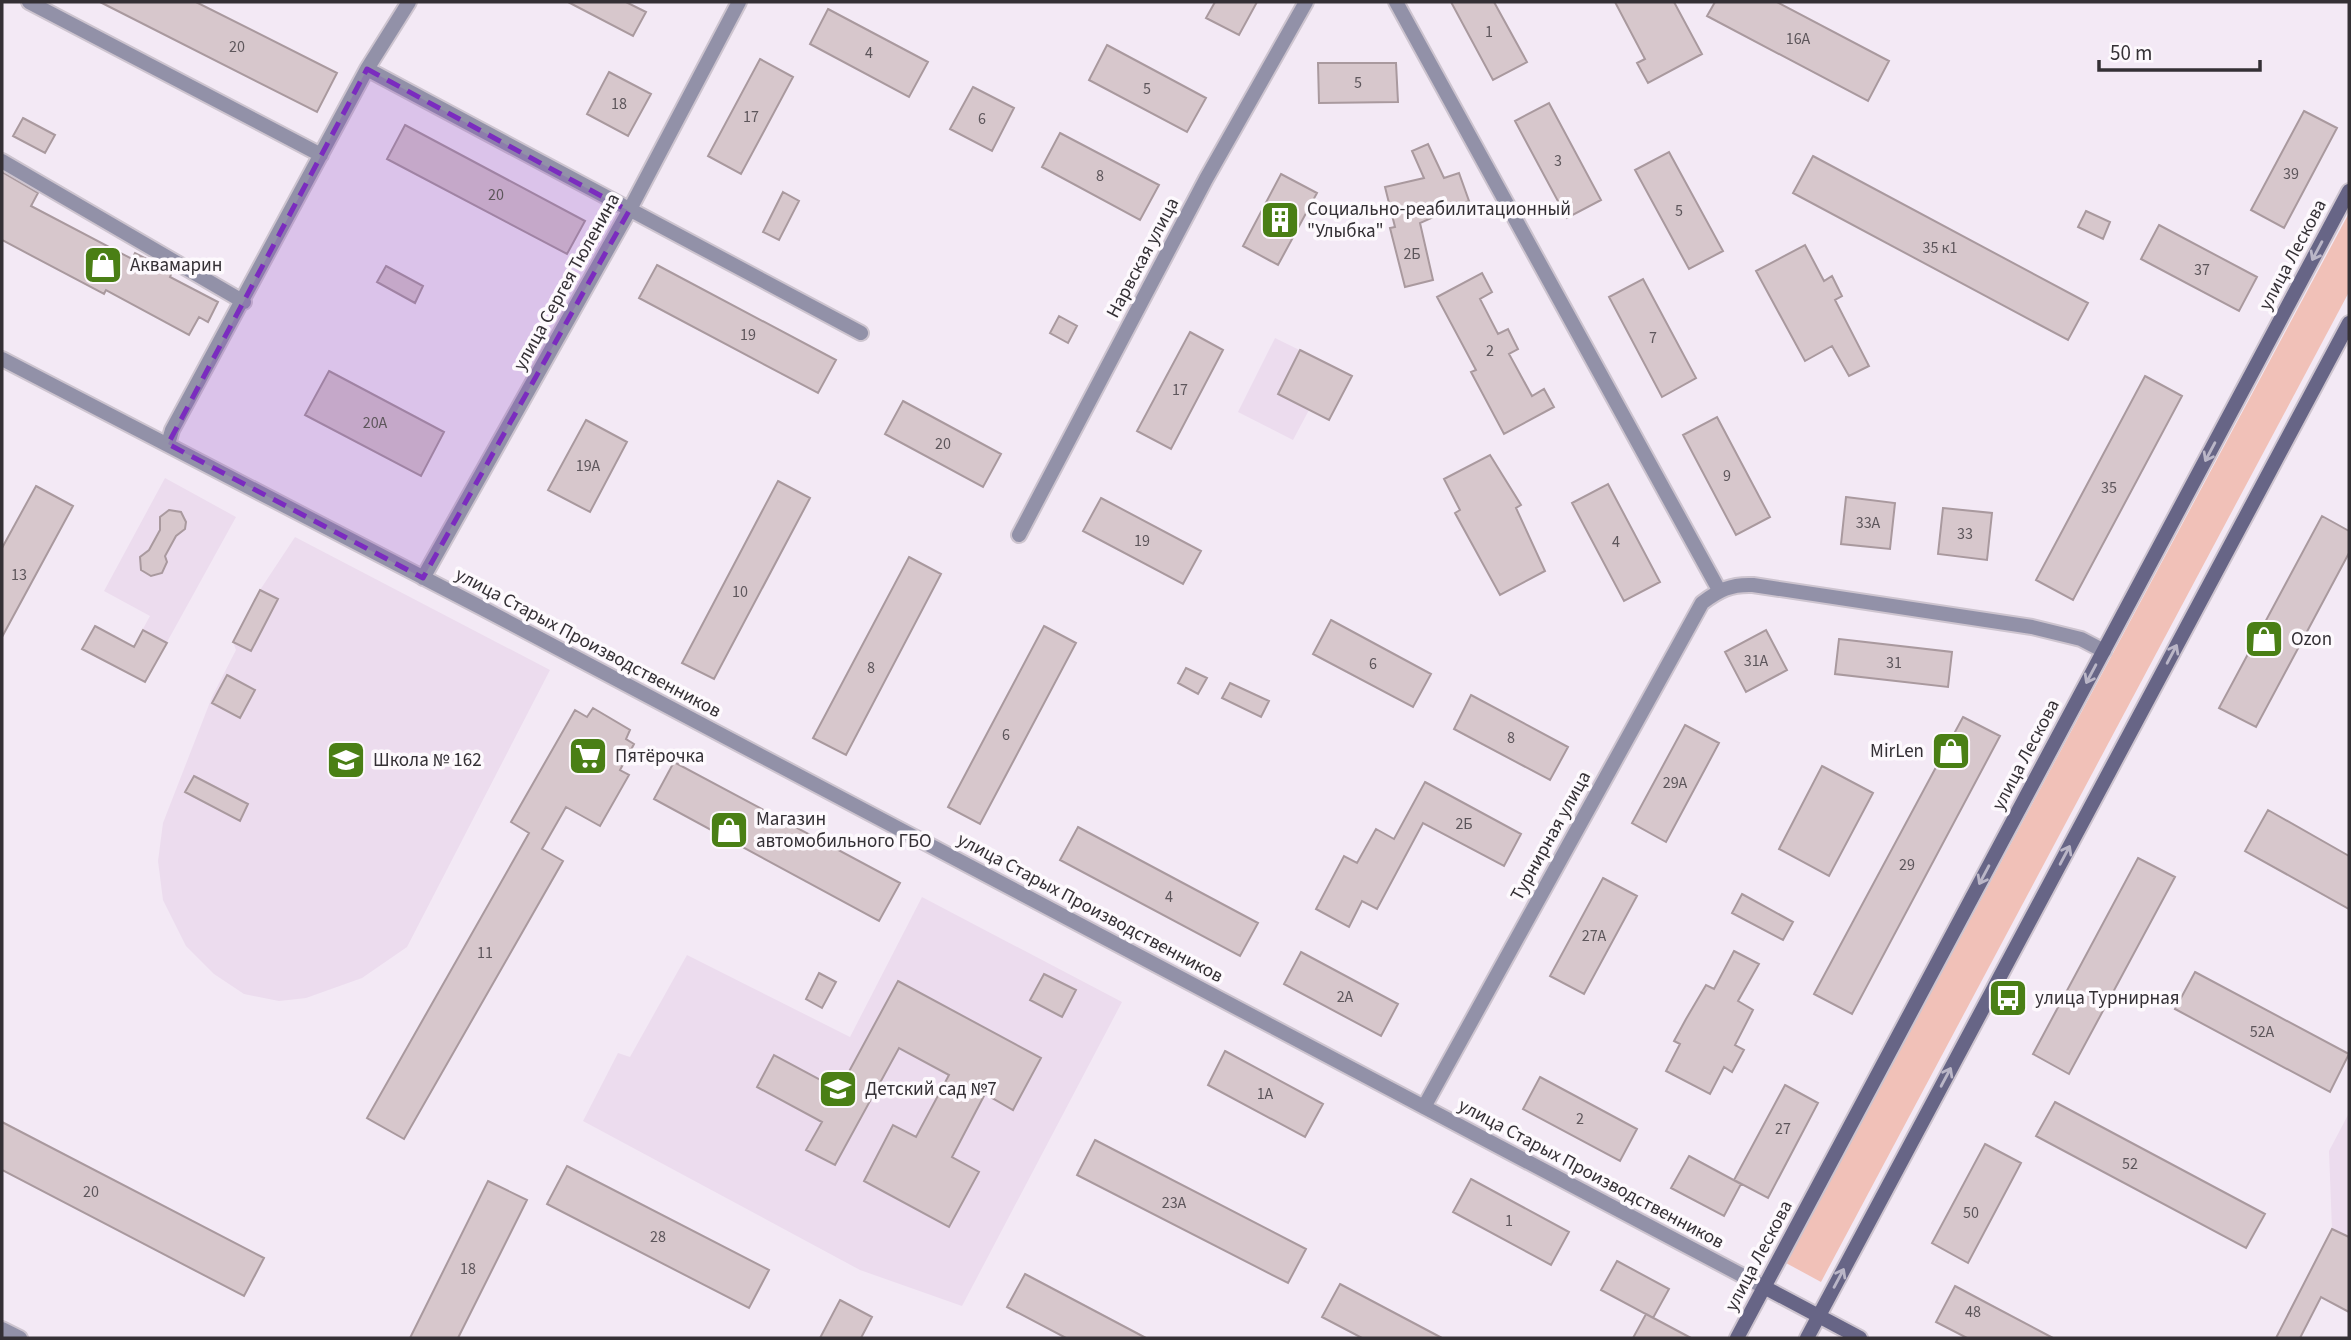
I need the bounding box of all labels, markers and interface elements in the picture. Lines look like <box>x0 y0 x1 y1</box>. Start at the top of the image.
house number: 1 <box>1485 21 1493 43</box>
house number: 16А <box>1786 28 1811 50</box>
scale bar <box>2099 28 2260 72</box>
house number: 20 <box>229 36 245 58</box>
text: 50 m <box>2110 38 2152 68</box>
house number: 4 <box>865 42 873 64</box>
house number: 5 <box>1354 72 1362 94</box>
house number: 5 <box>1143 78 1151 100</box>
house number: 18 <box>611 93 627 115</box>
house number: 17 <box>743 106 759 128</box>
house number: 6 <box>978 108 986 130</box>
house number: 3 <box>1554 150 1562 172</box>
house number: 39 <box>2283 163 2299 185</box>
house number: 8 <box>1096 165 1104 187</box>
house number: 20 <box>488 184 504 206</box>
street label: улица Сергея Тюленина <box>507 188 627 376</box>
street label: Нарвская улица <box>1100 193 1186 323</box>
street label: улица Лескова <box>2252 195 2334 315</box>
place label: Социально-реабилитационный "Улыбка" <box>1307 196 1571 245</box>
building icon: Социально-реабилитационный "Улыбка" <box>1259 199 1301 241</box>
house number: 5 <box>1675 200 1683 222</box>
house number: 35 к1 <box>1923 237 1958 259</box>
one-way arrow <box>2310 240 2323 261</box>
house number: 2Б <box>1403 243 1421 265</box>
shop icon: Аквамарин <box>82 244 124 286</box>
place label: Аквамарин <box>130 252 223 279</box>
house number: 37 <box>2194 259 2210 281</box>
house number: 19 <box>740 324 756 346</box>
house number: 7 <box>1649 327 1657 349</box>
house number: 2 <box>1486 340 1494 362</box>
house number: 17 <box>1172 379 1188 401</box>
house number: 20А <box>363 412 388 434</box>
house number: 20 <box>935 433 951 455</box>
one-way arrow <box>2203 441 2217 461</box>
house number: 19А <box>576 455 601 477</box>
house number: 9 <box>1723 465 1731 487</box>
house number: 35 <box>2101 477 2117 499</box>
house number: 33А <box>1856 512 1881 534</box>
house number: 33 <box>1957 523 1973 545</box>
house number: 19 <box>1134 530 1150 552</box>
house number: 4 <box>1612 531 1620 553</box>
street label: улица Старых Производственников <box>450 561 726 725</box>
house number: 13 <box>11 564 27 586</box>
house number: 10 <box>732 581 748 603</box>
shop icon: Ozon <box>2243 618 2285 660</box>
place label: Ozon <box>2291 626 2332 653</box>
one-way arrow <box>2165 645 2179 665</box>
house number: 31А <box>1744 650 1769 672</box>
house number: 31 <box>1886 652 1902 674</box>
house number: 6 <box>1369 653 1377 675</box>
house number: 8 <box>867 657 875 679</box>
one-way arrow <box>2084 663 2097 684</box>
street label: улица Лескова <box>1985 695 2067 815</box>
house number: 6 <box>1002 724 1010 746</box>
house number: 8 <box>1507 727 1515 749</box>
shop icon: MirLen <box>1930 730 1972 772</box>
supermarket icon: Пятёрочка <box>567 735 609 777</box>
place label: MirLen <box>1870 738 1924 765</box>
school or university icon: Школа № 162 <box>325 739 367 781</box>
place label: Пятёрочка <box>615 743 704 770</box>
place label: Школа № 162 <box>373 747 482 774</box>
street label: Турнирная улица <box>1504 766 1598 906</box>
house number: 29А <box>1663 772 1688 794</box>
place label: Магазин автомобильного ГБО <box>756 806 932 855</box>
shop icon: Магазин автомобильного ГБО <box>708 809 750 851</box>
house number: 2Б <box>1455 813 1473 835</box>
street label: улица Старых Производственников <box>952 826 1228 990</box>
one-way arrow <box>2059 845 2072 866</box>
house number: 29 <box>1899 854 1915 876</box>
one-way arrow <box>1977 864 1991 884</box>
house number: 4 <box>1165 886 1173 908</box>
house number: 27А <box>1582 925 1607 947</box>
house number: 11 <box>477 942 493 964</box>
bus stop icon: улица Турнирная <box>1987 977 2029 1019</box>
place label: улица Турнирная <box>2035 985 2180 1012</box>
house number: 2А <box>1337 986 1354 1008</box>
house number: 52А <box>2250 1021 2275 1043</box>
school or university icon: Детский сад №7 <box>817 1068 859 1110</box>
one-way arrow <box>1939 1068 1953 1088</box>
place label: Детский сад №7 <box>865 1076 997 1103</box>
house number: 1А <box>1257 1083 1274 1105</box>
street label: улица Старых Производственников <box>1453 1092 1729 1256</box>
house number: 2 <box>1576 1108 1584 1130</box>
house number: 27 <box>1775 1118 1791 1140</box>
house number: 52 <box>2122 1153 2138 1175</box>
house number: 20 <box>83 1181 99 1203</box>
house number: 23А <box>1162 1192 1187 1214</box>
street label: улица Лескова <box>1718 1196 1800 1316</box>
house number: 50 <box>1963 1202 1979 1224</box>
house number: 1 <box>1505 1210 1513 1232</box>
house number: 28 <box>650 1226 666 1248</box>
house number: 18 <box>460 1258 476 1280</box>
one-way arrow <box>1833 1268 1846 1289</box>
house number: 48 <box>1965 1301 1981 1323</box>

